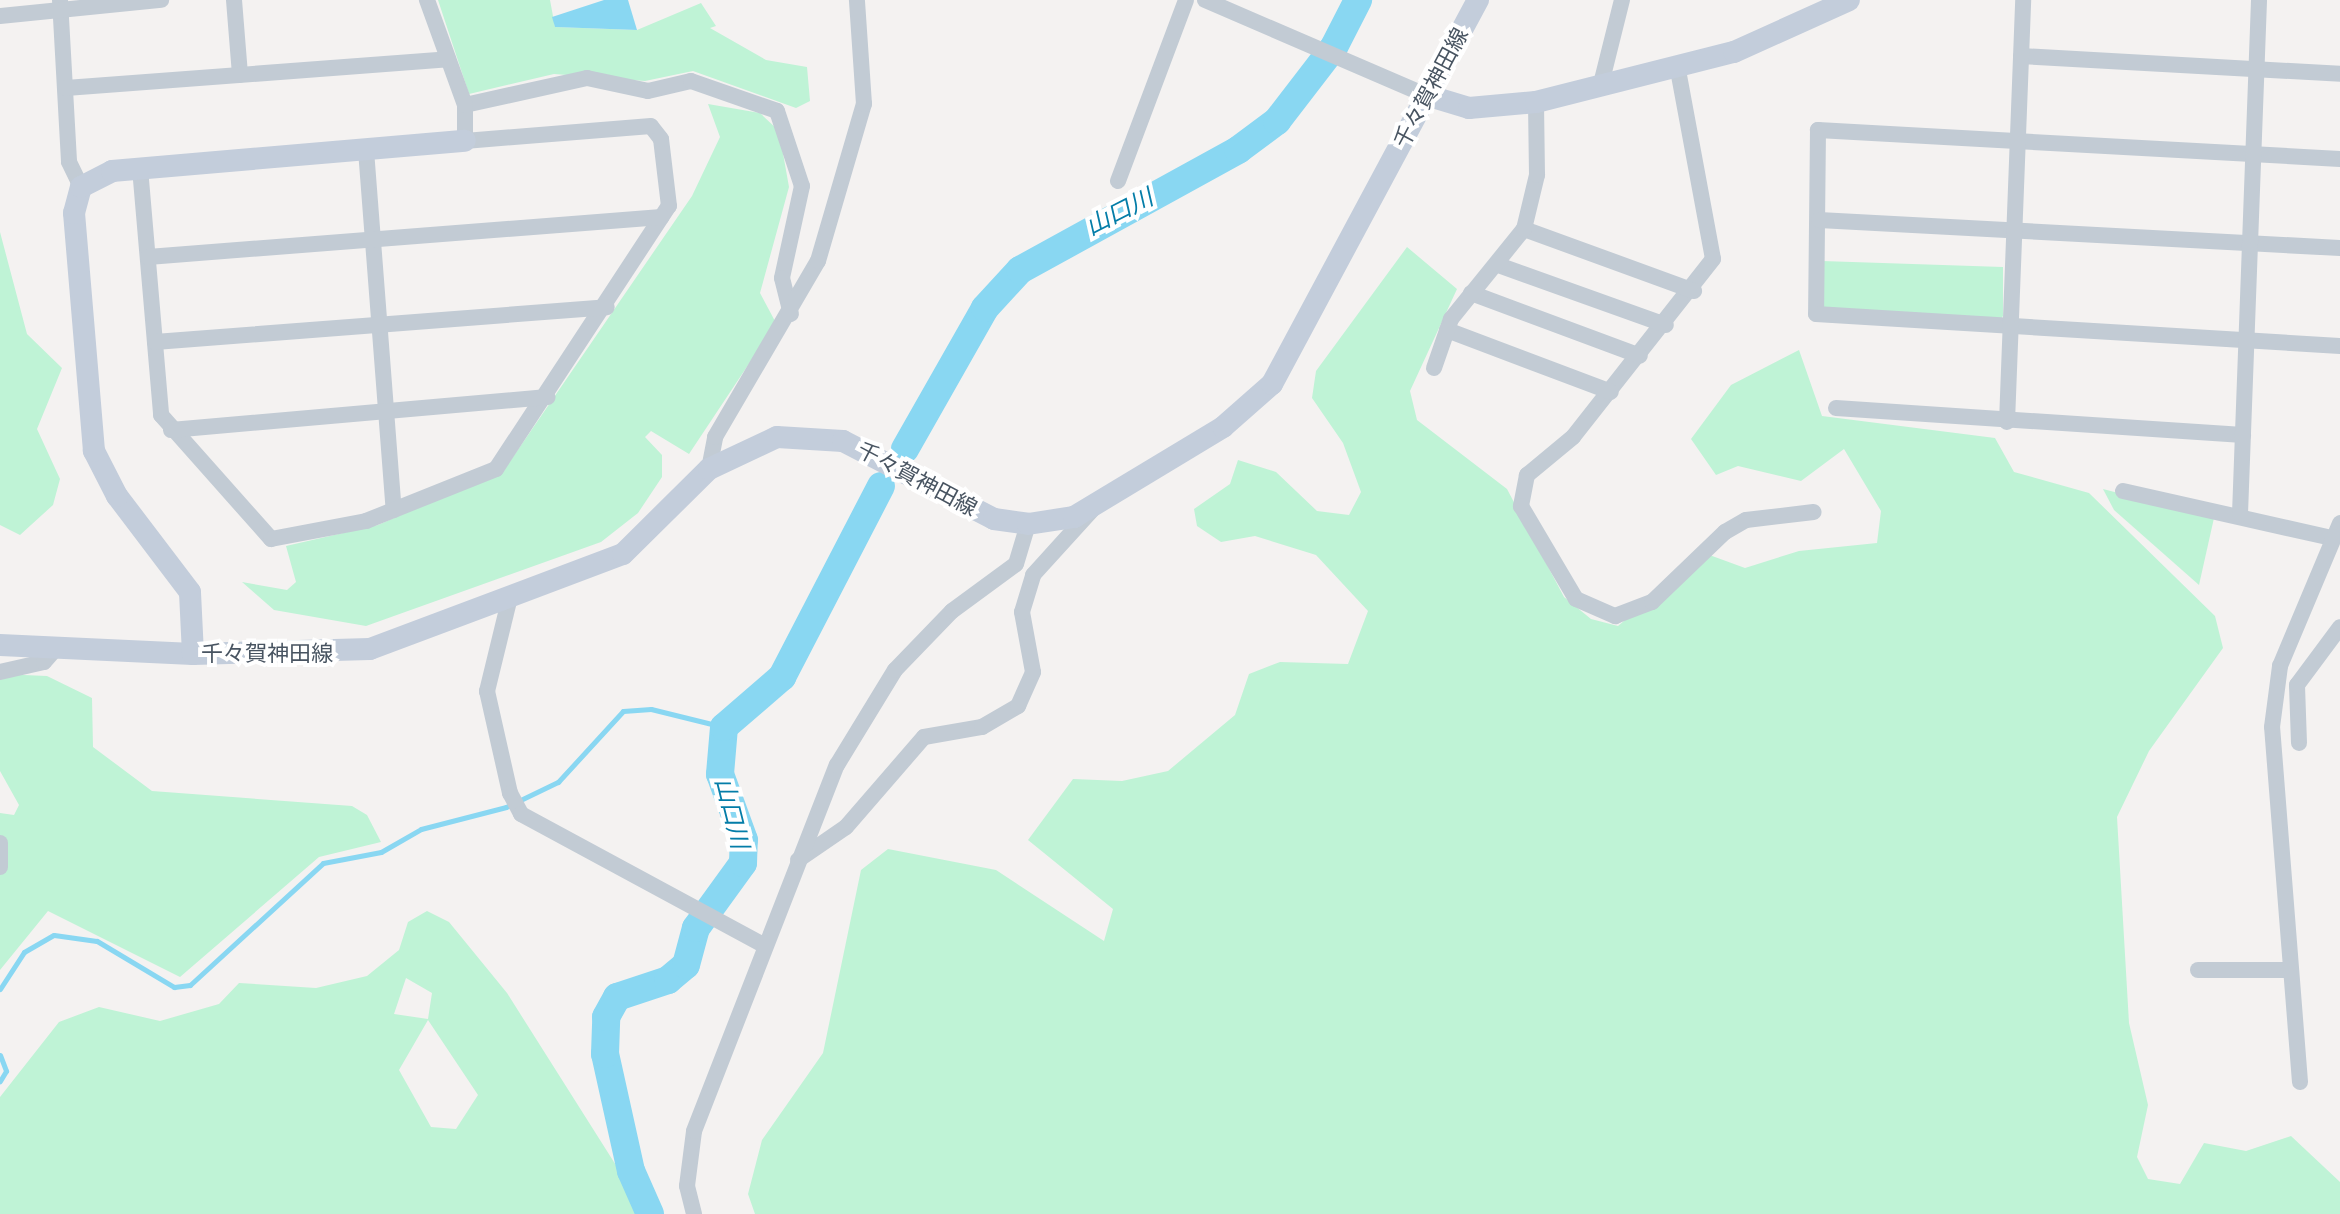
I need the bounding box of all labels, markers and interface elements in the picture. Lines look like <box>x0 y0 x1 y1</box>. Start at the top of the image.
street label: 千々賀神田線 <box>1388 24 1474 152</box>
water label: 山口川 <box>1080 183 1158 241</box>
street label: 千々賀神田線 <box>853 436 981 522</box>
street label: 千々賀神田線 <box>201 641 333 667</box>
water label: 山口川 <box>709 775 755 851</box>

